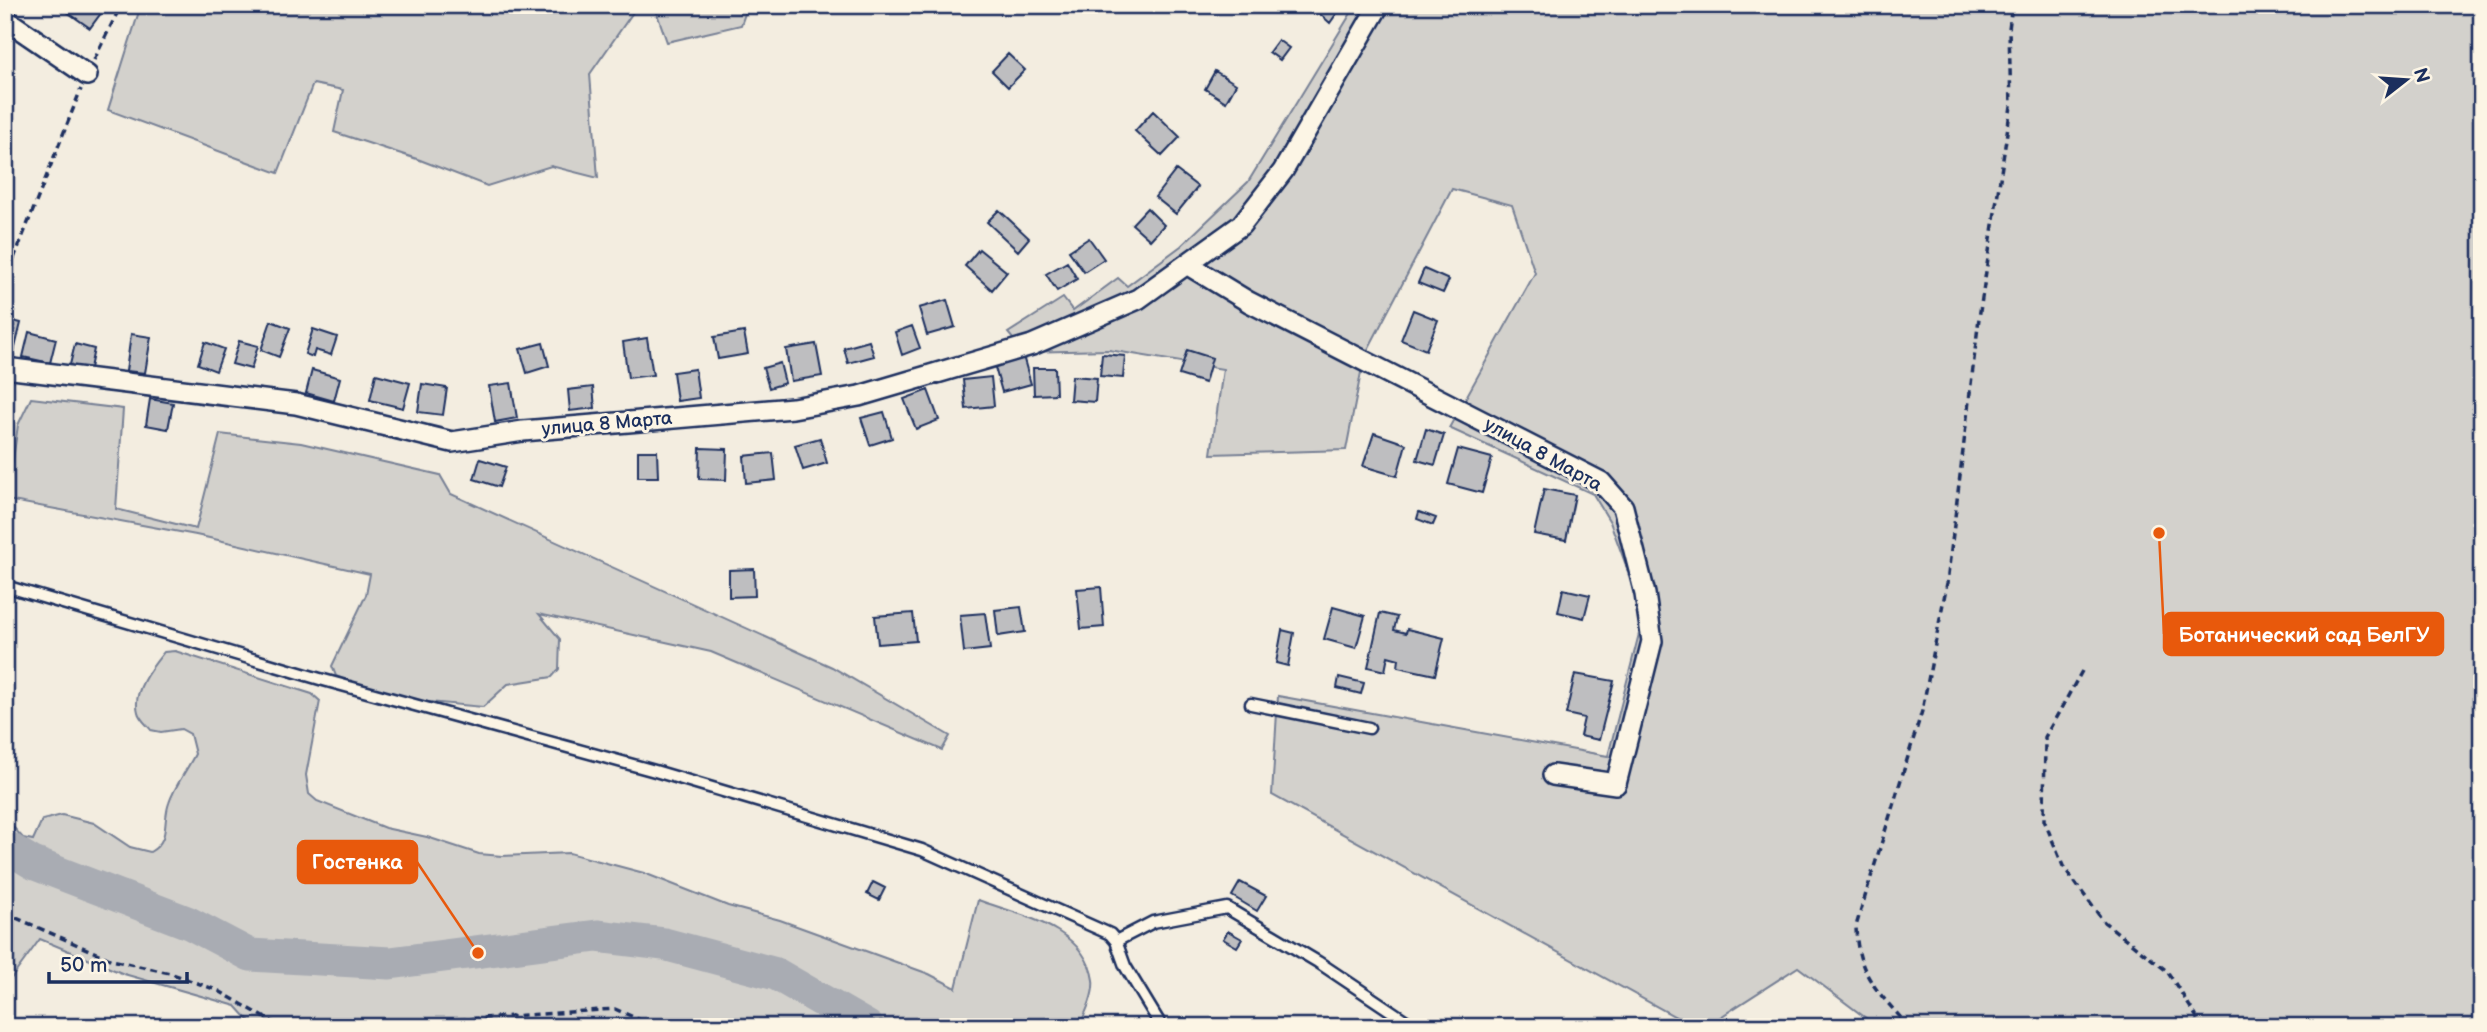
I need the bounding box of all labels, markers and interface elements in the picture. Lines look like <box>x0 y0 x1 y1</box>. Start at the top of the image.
north arrow <box>2372 46 2442 116</box>
text: N <box>2408 65 2434 86</box>
street label: улица 8 Марта <box>541 407 673 441</box>
street label: улица 8 Марта <box>1480 413 1606 497</box>
callout: Ботанический сад БелГУ <box>2164 613 2443 655</box>
text: Ботанический сад БелГУ <box>2179 623 2430 648</box>
callout: Гостенка <box>298 841 417 883</box>
text: Гостенка <box>312 850 403 875</box>
scale bar <box>49 941 187 985</box>
text: 50 m <box>60 953 107 978</box>

